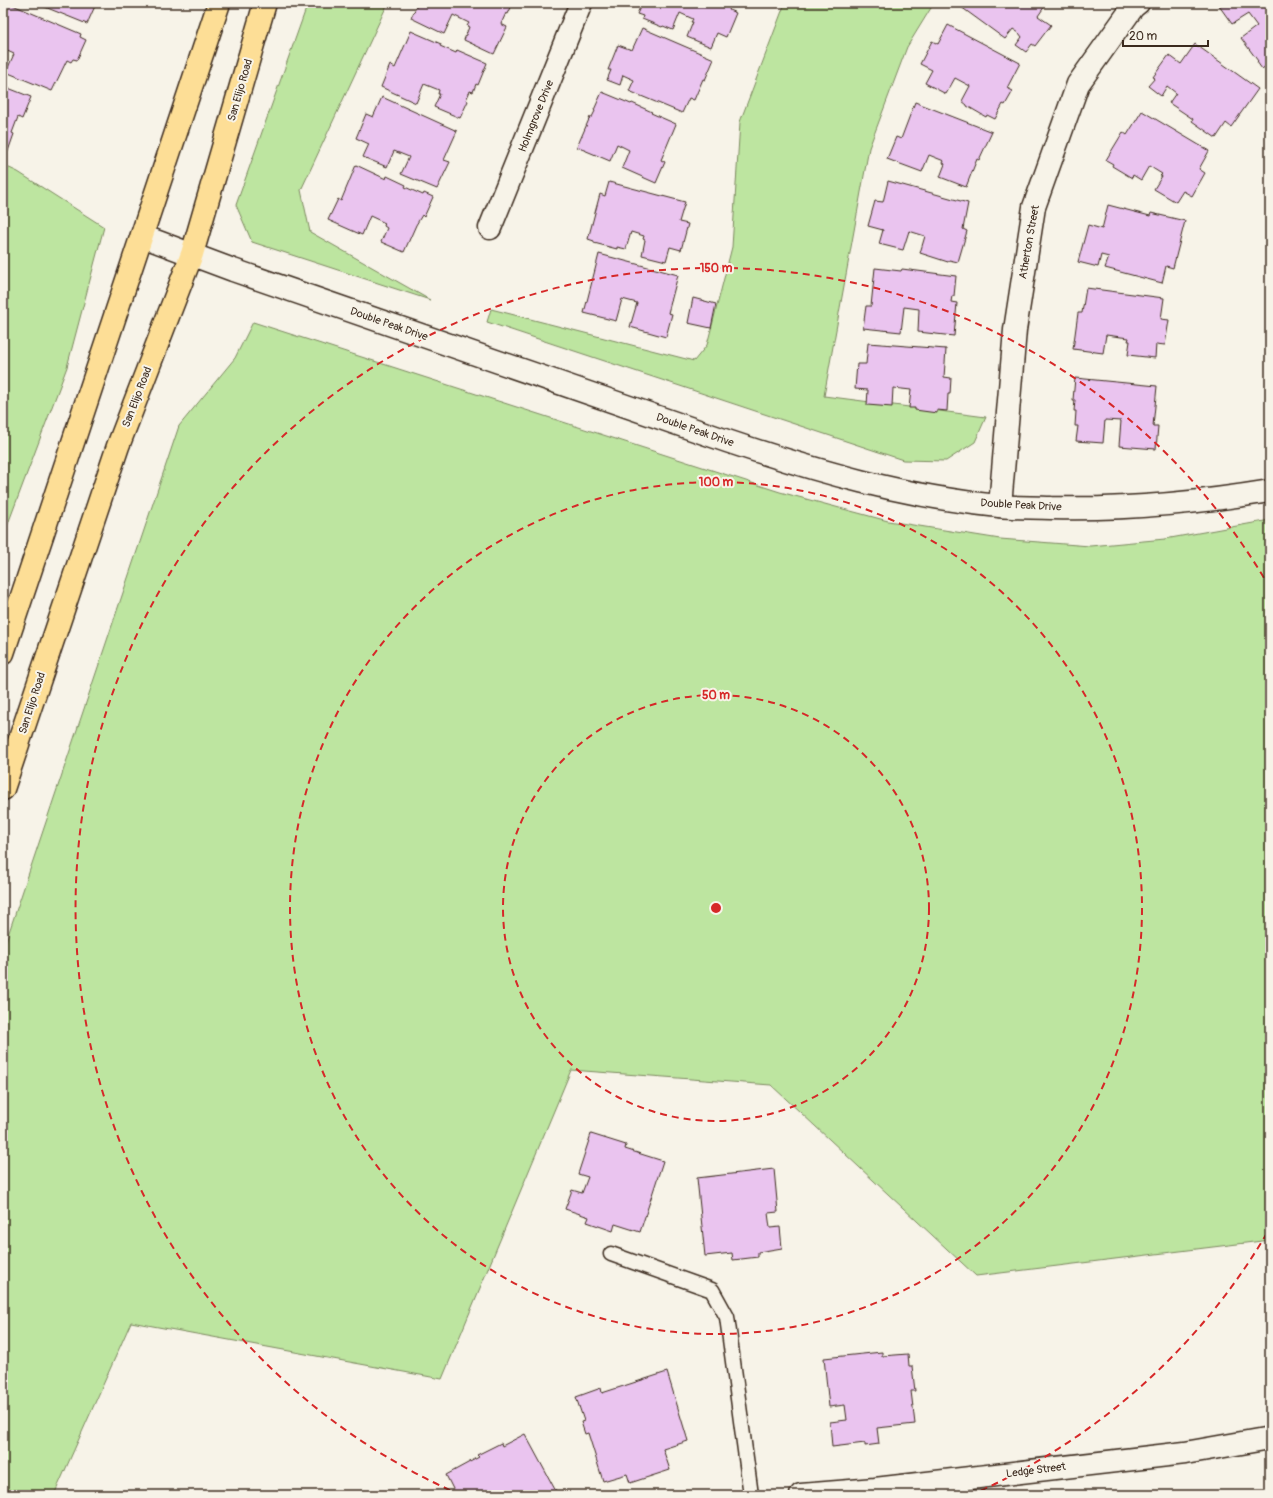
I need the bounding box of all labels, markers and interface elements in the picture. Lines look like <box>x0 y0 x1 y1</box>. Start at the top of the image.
scale bar <box>1123 22 1208 48</box>
text: 20 m <box>1129 29 1158 44</box>
street label: San Elijo Road <box>225 57 255 123</box>
street label: Holmgrove Drive <box>516 78 557 154</box>
street label: Atherton Street <box>1016 204 1042 280</box>
text: 150 m <box>700 261 733 276</box>
street label: Double Peak Drive <box>348 305 430 344</box>
street label: San Elijo Road <box>119 365 155 429</box>
street label: Double Peak Drive <box>654 411 736 450</box>
text: 100 m <box>699 475 734 490</box>
street label: Double Peak Drive <box>980 496 1062 514</box>
street label: San Elijo Road <box>16 671 48 735</box>
text: 50 m <box>702 688 730 703</box>
centre of rings <box>709 901 723 915</box>
street label: Ledge Street <box>1005 1460 1067 1480</box>

